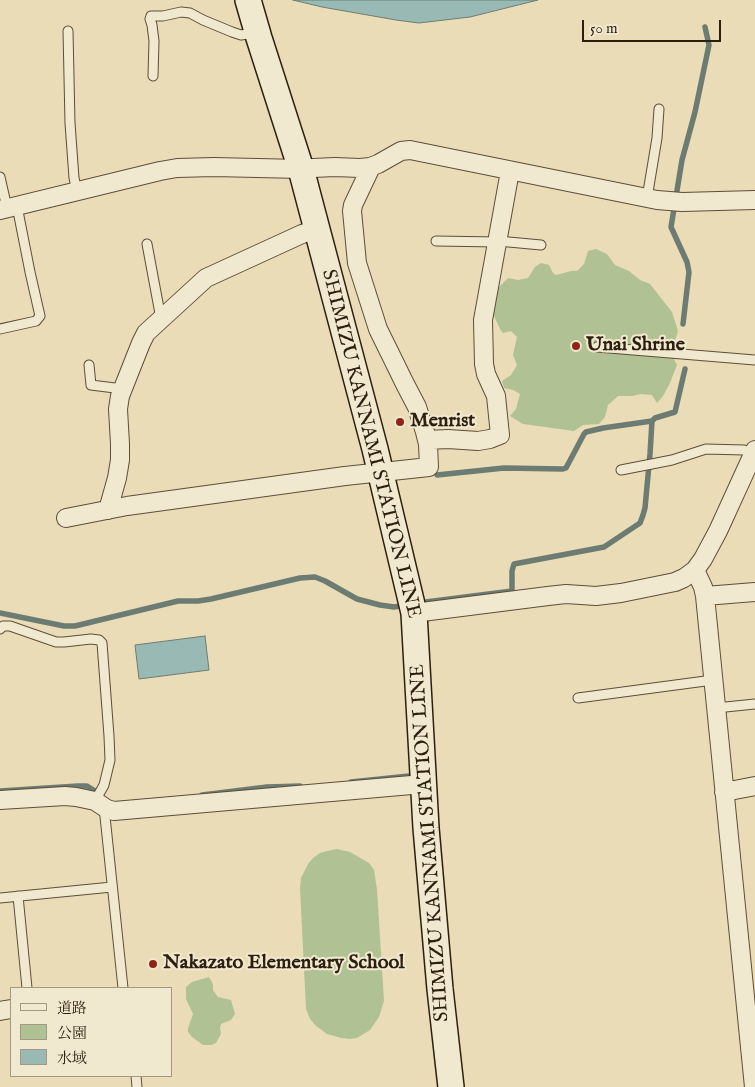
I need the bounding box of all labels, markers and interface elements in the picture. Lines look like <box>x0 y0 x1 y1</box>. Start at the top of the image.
scale bar <box>585 10 724 42</box>
text: 50 m <box>590 19 618 38</box>
street label: SHIMIZU KANNAMI STATION LINE <box>315 267 425 621</box>
place label: Unai Shrine <box>586 334 685 358</box>
marker: Unai Shrine <box>570 340 582 352</box>
place label: Menrist <box>410 410 475 434</box>
marker: Menrist <box>394 416 406 428</box>
street label: SHIMIZU KANNAMI STATION LINE <box>407 663 455 1023</box>
place label: Nakazato Elementary School <box>163 952 405 976</box>
marker: Nakazato Elementary School <box>147 958 159 970</box>
legend <box>10 987 172 1077</box>
text: 道路 <box>57 999 87 1018</box>
text: 公園 <box>57 1024 87 1043</box>
text: 水域 <box>57 1049 87 1068</box>

